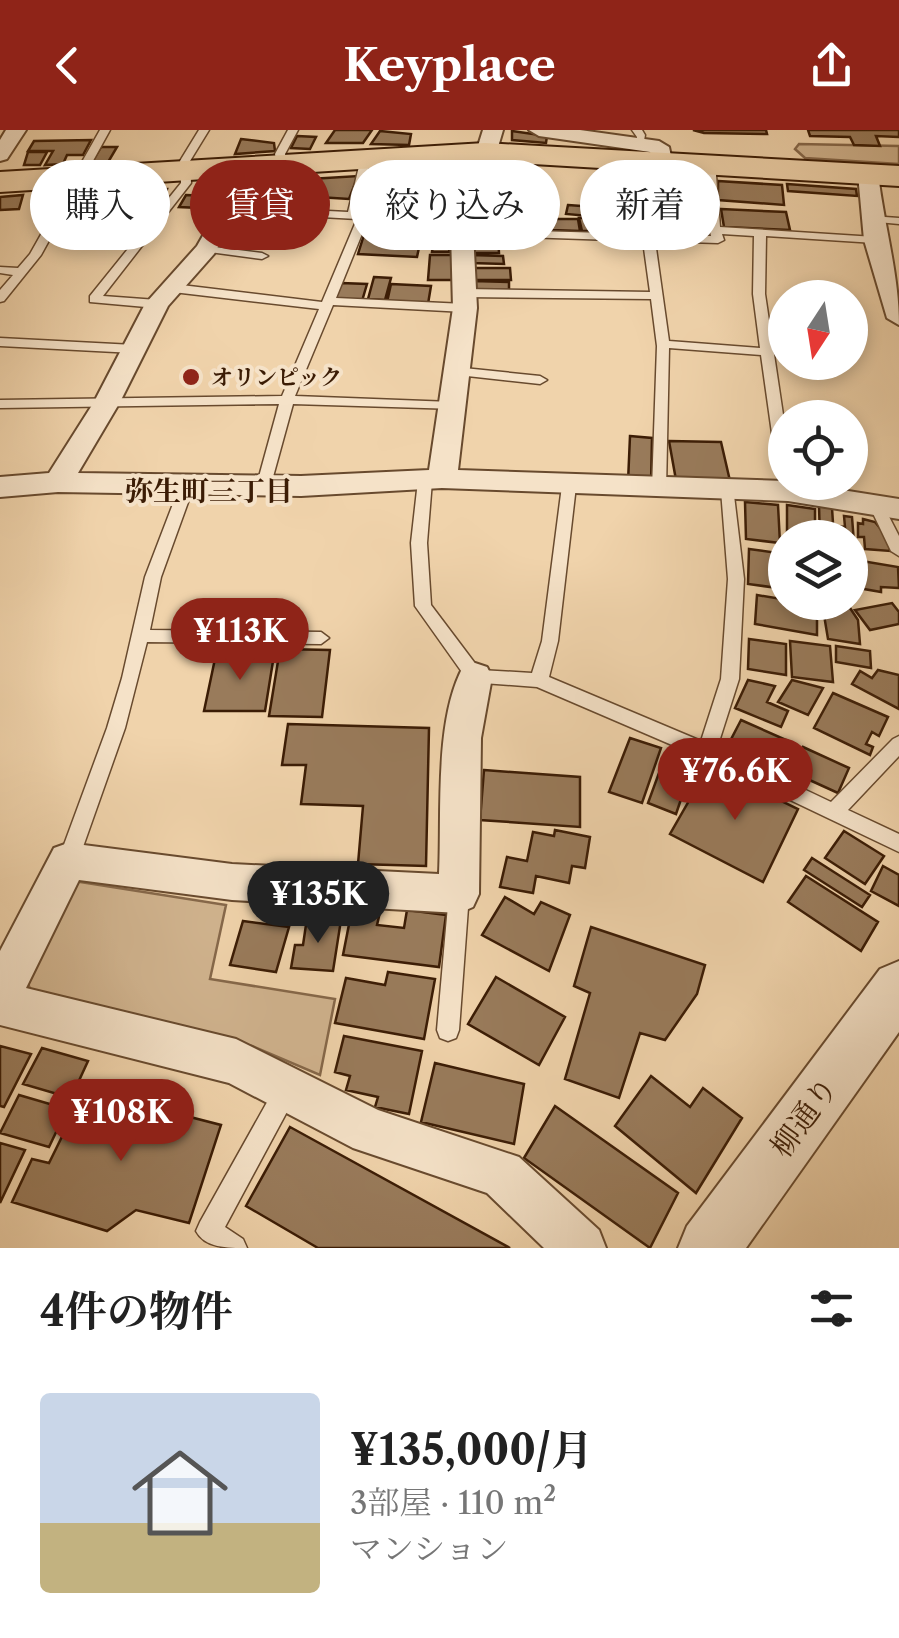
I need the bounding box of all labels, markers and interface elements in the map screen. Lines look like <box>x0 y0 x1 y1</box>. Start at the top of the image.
text: Keyplace <box>343 37 556 93</box>
icon: back <box>40 38 95 93</box>
icon: share <box>804 38 859 93</box>
chip: 購入 <box>30 160 170 250</box>
chip: 賃貸 <box>190 160 330 250</box>
chip: 絞り込み <box>350 160 560 250</box>
chip: 新着 <box>580 160 720 250</box>
north arrow <box>768 280 868 380</box>
map controls <box>768 280 868 620</box>
place label: オリンピック <box>211 364 342 391</box>
marker: オリンピック <box>180 366 202 388</box>
button: locate <box>768 400 868 500</box>
district label: 弥生町三丁目 <box>125 474 293 508</box>
button: layers <box>768 520 868 620</box>
pin: ¥113K <box>170 598 310 683</box>
text: ¥113K <box>193 611 287 650</box>
pin: ¥76.6K <box>654 738 816 823</box>
text: ¥76.6K <box>680 751 790 790</box>
pin: ¥135K <box>248 861 388 946</box>
text: ¥135K <box>269 874 367 913</box>
street label: 柳通り <box>763 1070 845 1164</box>
pin: ¥108K <box>51 1079 191 1164</box>
text: ¥108K <box>70 1092 172 1131</box>
icon: filters <box>804 1281 859 1336</box>
text: 4件の物件 <box>40 1285 233 1337</box>
text: ¥135,000/月 <box>350 1424 593 1476</box>
icon: home <box>120 1433 240 1553</box>
text: 3部屋 · 110 m² <box>350 1483 556 1522</box>
text: マンション <box>350 1529 509 1568</box>

